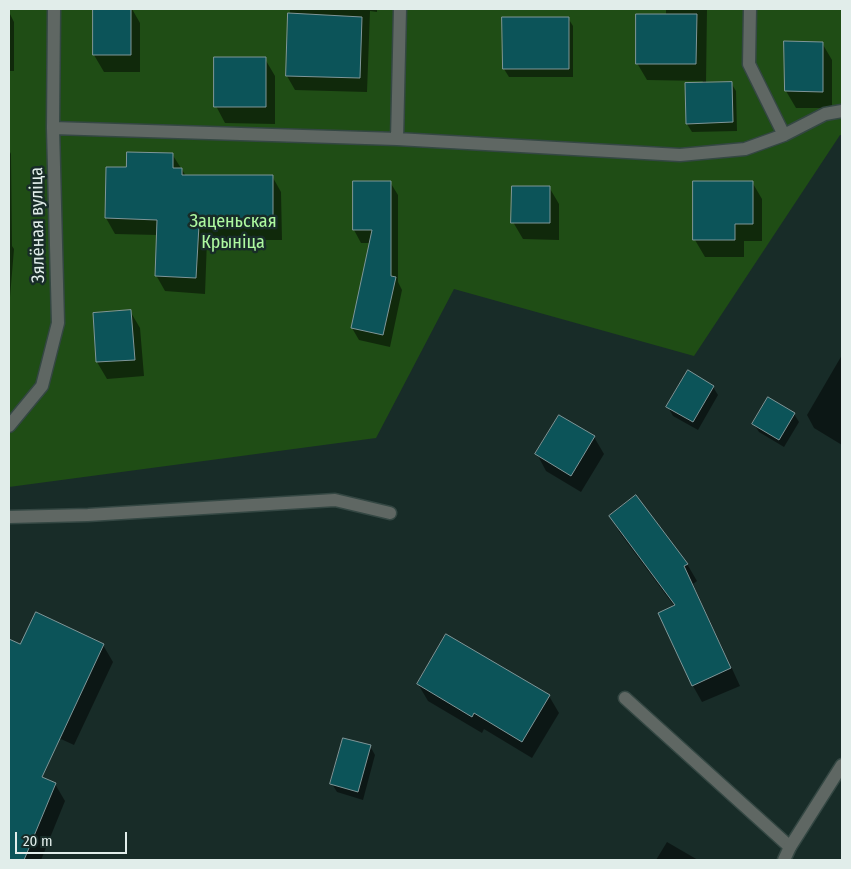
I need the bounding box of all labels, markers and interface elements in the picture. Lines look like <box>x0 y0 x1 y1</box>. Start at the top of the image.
street label: Зялёная вуліца <box>26 167 50 283</box>
park label: Заценьская Крыніца <box>189 211 277 253</box>
scale bar <box>18 822 130 854</box>
text: 20 m <box>23 832 53 850</box>

